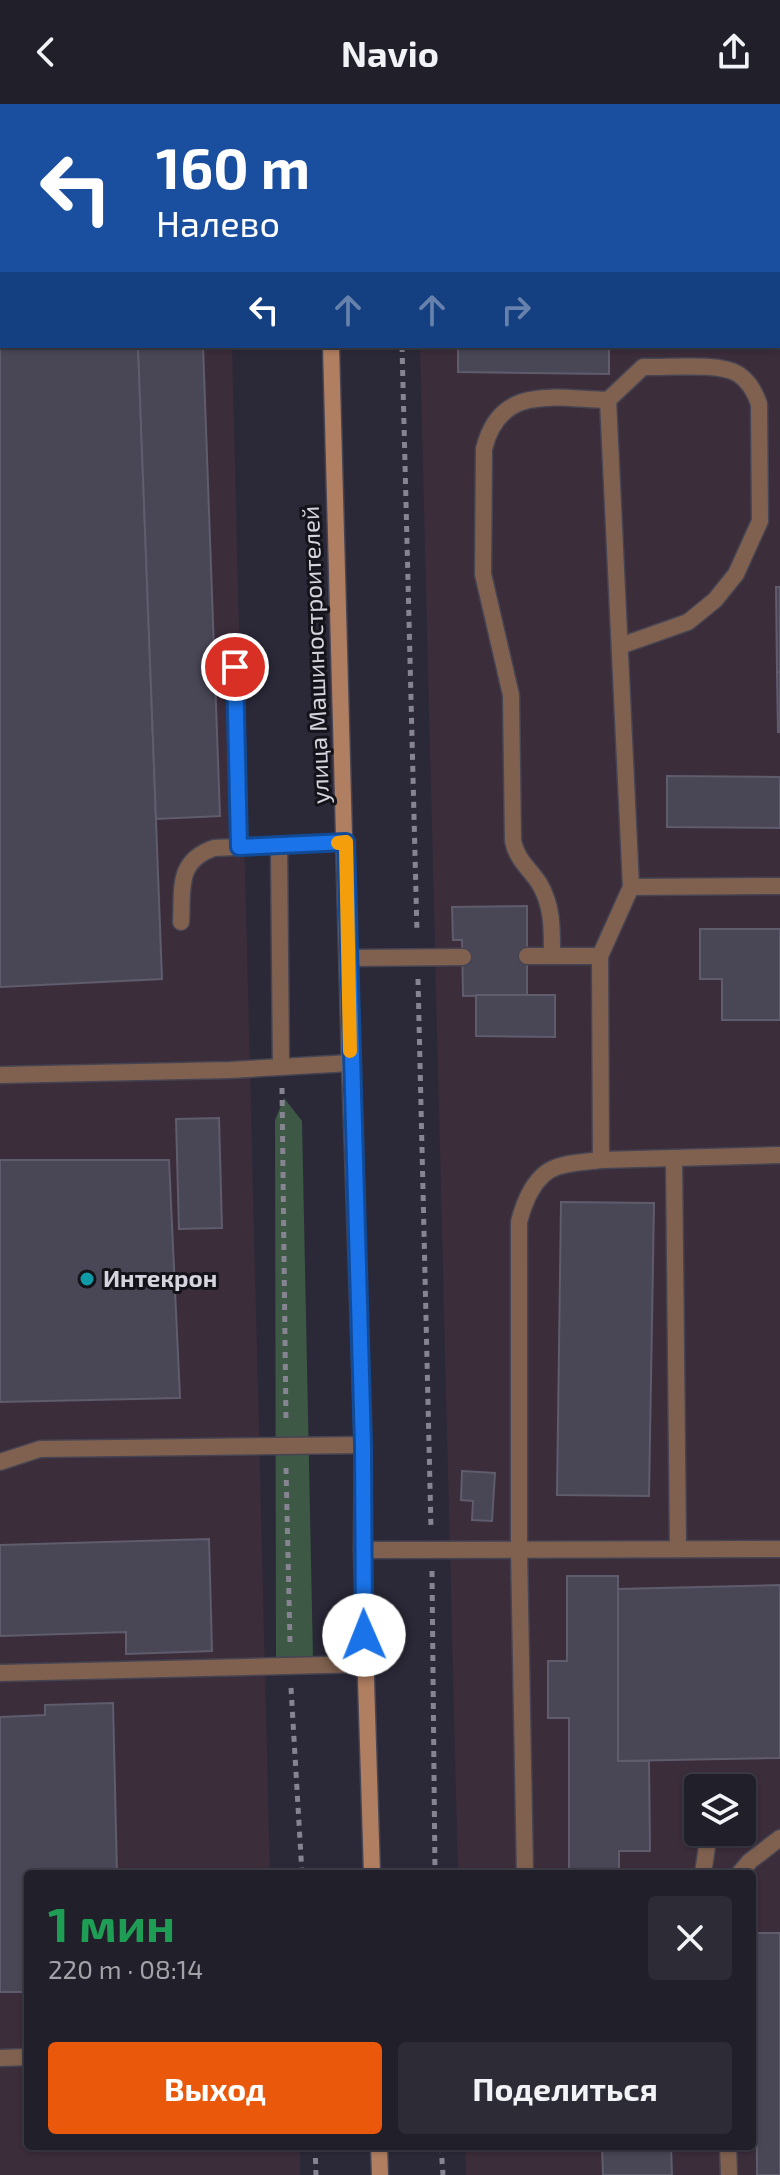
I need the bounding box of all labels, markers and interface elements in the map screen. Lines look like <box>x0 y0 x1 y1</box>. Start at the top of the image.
icon: back <box>24 30 68 74</box>
icon: share <box>712 30 756 74</box>
text: Navio <box>341 31 439 74</box>
text: 160 m <box>156 133 310 200</box>
icon: left <box>24 136 128 240</box>
text: Налево <box>156 201 280 244</box>
icon: left <box>242 288 286 332</box>
icon: ahead <box>326 288 370 332</box>
icon: ahead <box>410 288 454 332</box>
icon: right <box>494 288 538 332</box>
street label: улица Машиностроителей <box>295 506 335 805</box>
pin <box>201 633 269 701</box>
icon: arrive <box>213 645 257 689</box>
place label: Интекрон <box>103 1263 217 1292</box>
marker: Интекрон <box>78 1270 96 1288</box>
position arrow <box>322 1593 406 1677</box>
map controls <box>684 1774 756 1846</box>
button: layers <box>684 1774 756 1846</box>
text: 1 мин <box>48 1894 175 1952</box>
button: close <box>648 1896 732 1980</box>
text: 220 m · 08:14 <box>48 1953 203 1984</box>
button: Выход <box>48 2042 382 2134</box>
button: Поделиться <box>398 2042 732 2134</box>

